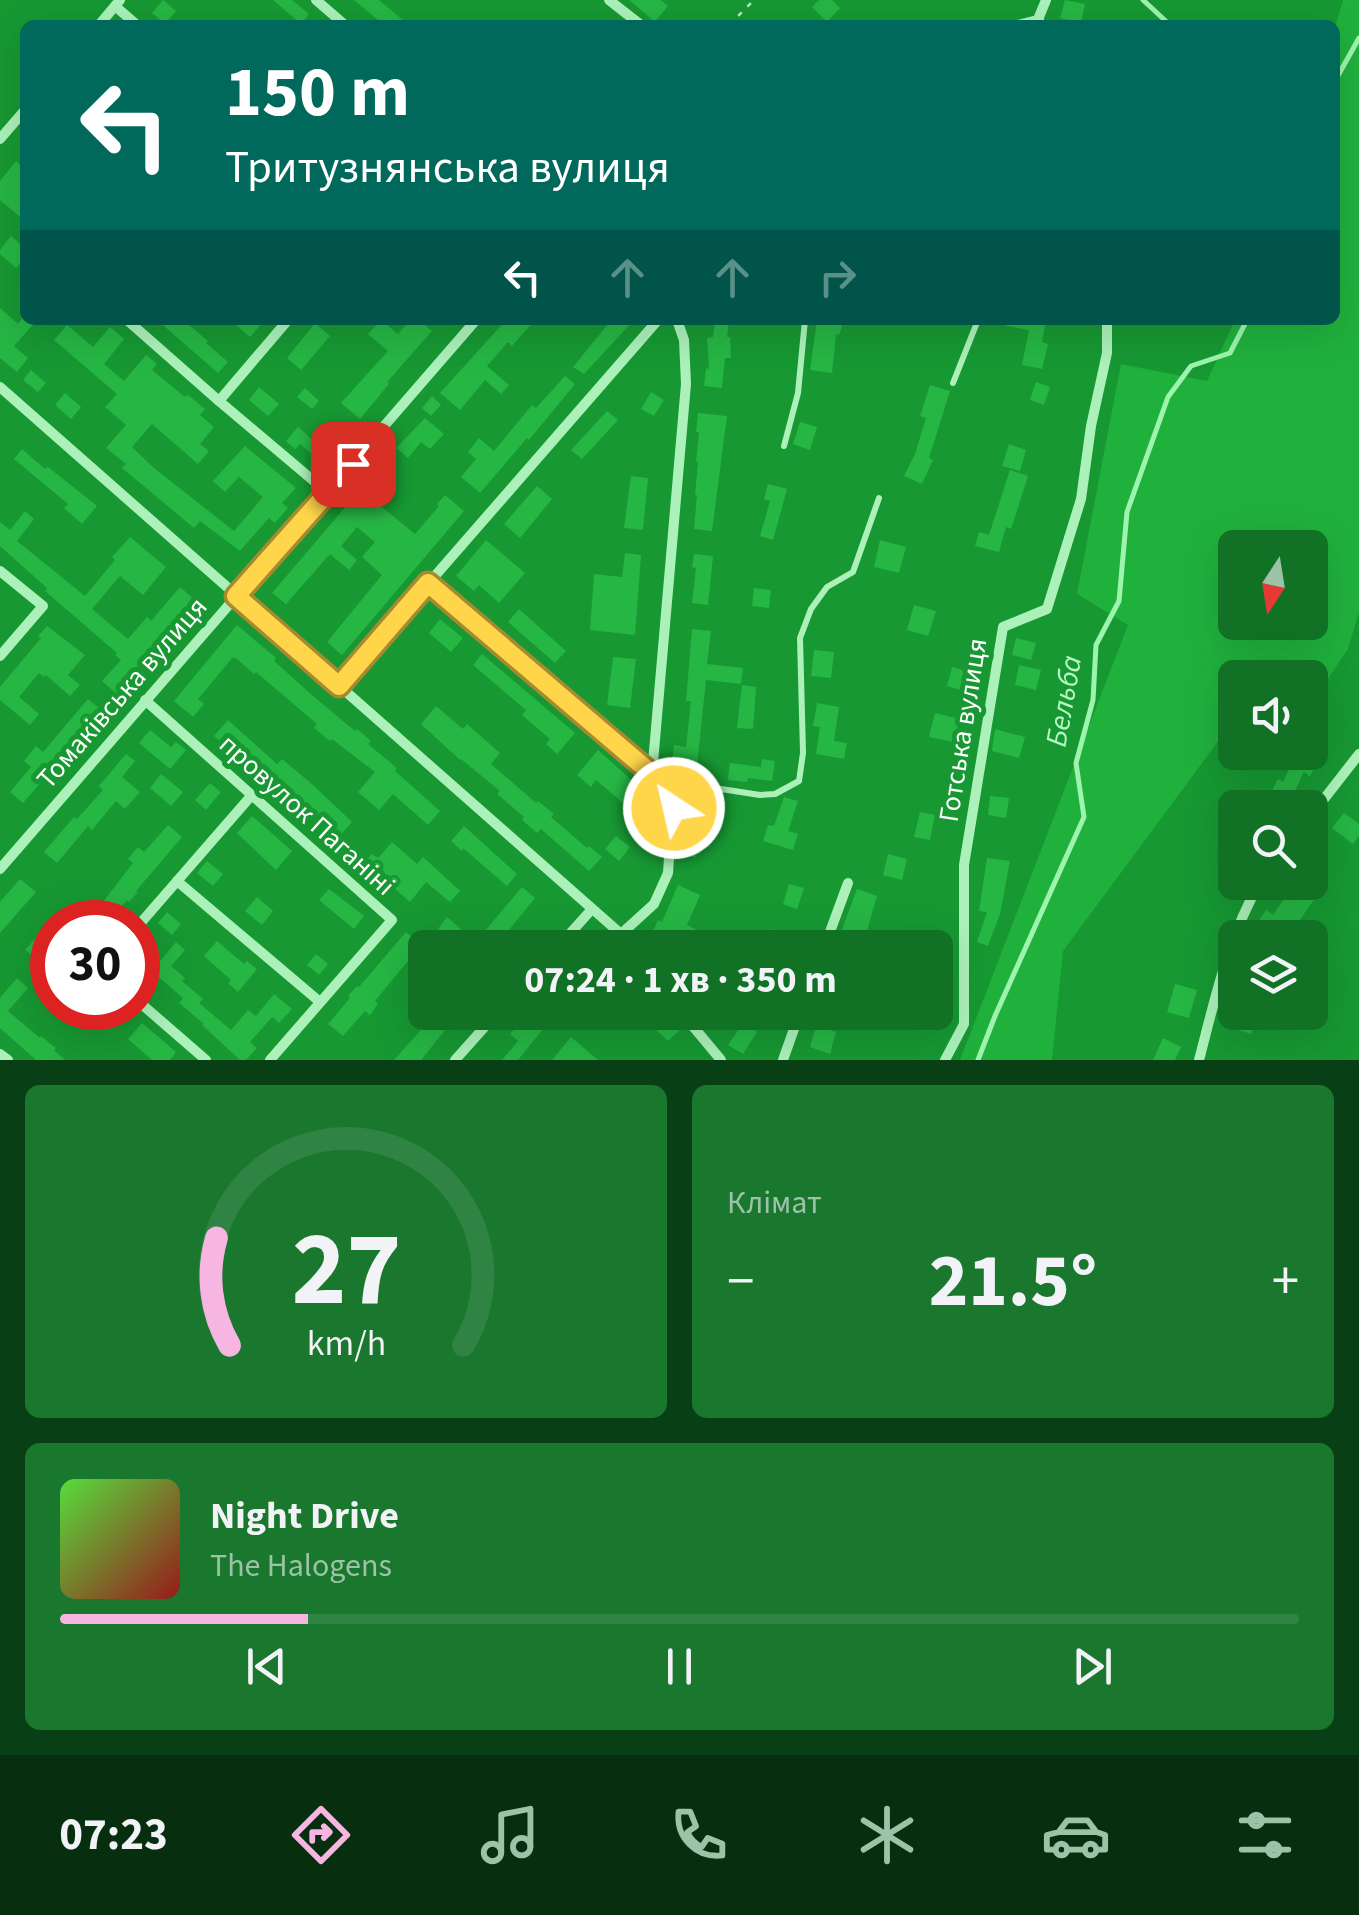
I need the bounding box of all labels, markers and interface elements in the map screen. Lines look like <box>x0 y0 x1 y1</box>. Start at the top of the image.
text: 150 m <box>225 43 410 143</box>
icon: left <box>60 60 190 190</box>
text: Тритузнянська вулиця <box>225 136 670 200</box>
icon: left <box>495 250 550 305</box>
icon: ahead <box>600 250 655 305</box>
icon: ahead <box>705 250 760 305</box>
icon: right <box>810 250 865 305</box>
pin <box>311 422 396 507</box>
icon: arrive <box>326 437 381 492</box>
north arrow <box>1218 530 1328 640</box>
map controls <box>1218 530 1328 1030</box>
street label: Томаківська вулиця <box>27 588 217 798</box>
street label: Готська вулиця <box>929 635 997 825</box>
water label: Бельба <box>1035 652 1093 750</box>
button: sound <box>1218 660 1328 770</box>
street label: провулок Паганіні <box>210 725 404 905</box>
position arrow <box>622 756 726 860</box>
button: search <box>1218 790 1328 900</box>
speed limit sign: 30 <box>30 900 160 1030</box>
button: layers <box>1218 920 1328 1030</box>
text: 07:24 · 1 хв · 350 m <box>524 953 837 1007</box>
text: Клімат <box>727 1180 822 1226</box>
text: 27 <box>291 1197 401 1345</box>
text: 21.5° <box>929 1228 1097 1335</box>
text: − <box>727 1243 754 1321</box>
text: + <box>1272 1243 1299 1321</box>
text: km/h <box>306 1318 386 1369</box>
text: Night Drive <box>210 1489 399 1543</box>
text: The Halogens <box>210 1543 392 1589</box>
icon: previous <box>239 1639 294 1694</box>
icon: pause <box>652 1639 707 1694</box>
icon: next <box>1065 1639 1120 1694</box>
icon: directions <box>286 1800 356 1870</box>
icon: music <box>475 1800 545 1870</box>
icon: phone <box>664 1800 734 1870</box>
icon: climate <box>852 1800 922 1870</box>
icon: car <box>1041 1800 1111 1870</box>
icon: filters <box>1230 1800 1300 1870</box>
text: 07:23 <box>59 1803 168 1867</box>

